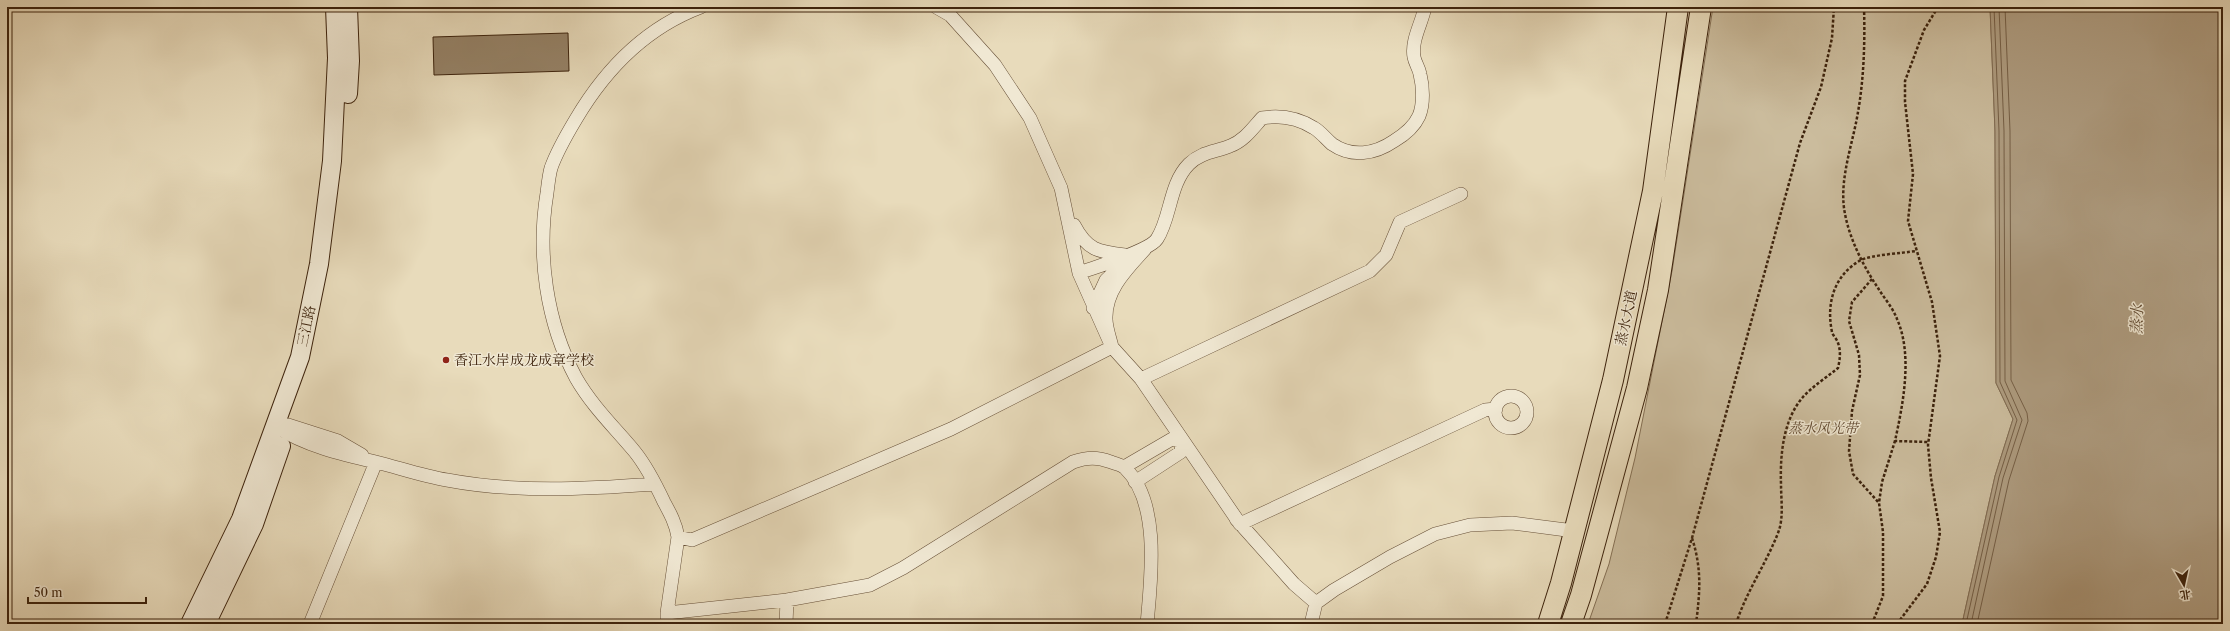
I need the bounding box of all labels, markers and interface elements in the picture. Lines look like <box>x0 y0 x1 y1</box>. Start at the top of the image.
street label: 蒸水大道 <box>1611 289 1641 347</box>
water label: 蒸水 <box>2126 302 2147 334</box>
street label: 三江路 <box>293 304 319 348</box>
place label: 香江水岸成龙成章学校 <box>454 351 594 369</box>
marker: 香江水岸成龙成章学校 <box>441 355 451 365</box>
park label: 蒸水风光带 <box>1788 419 1860 437</box>
north arrow <box>2164 565 2204 605</box>
scale bar <box>28 579 146 605</box>
text: 50 m <box>34 585 63 600</box>
text: 北 <box>2179 587 2192 603</box>

